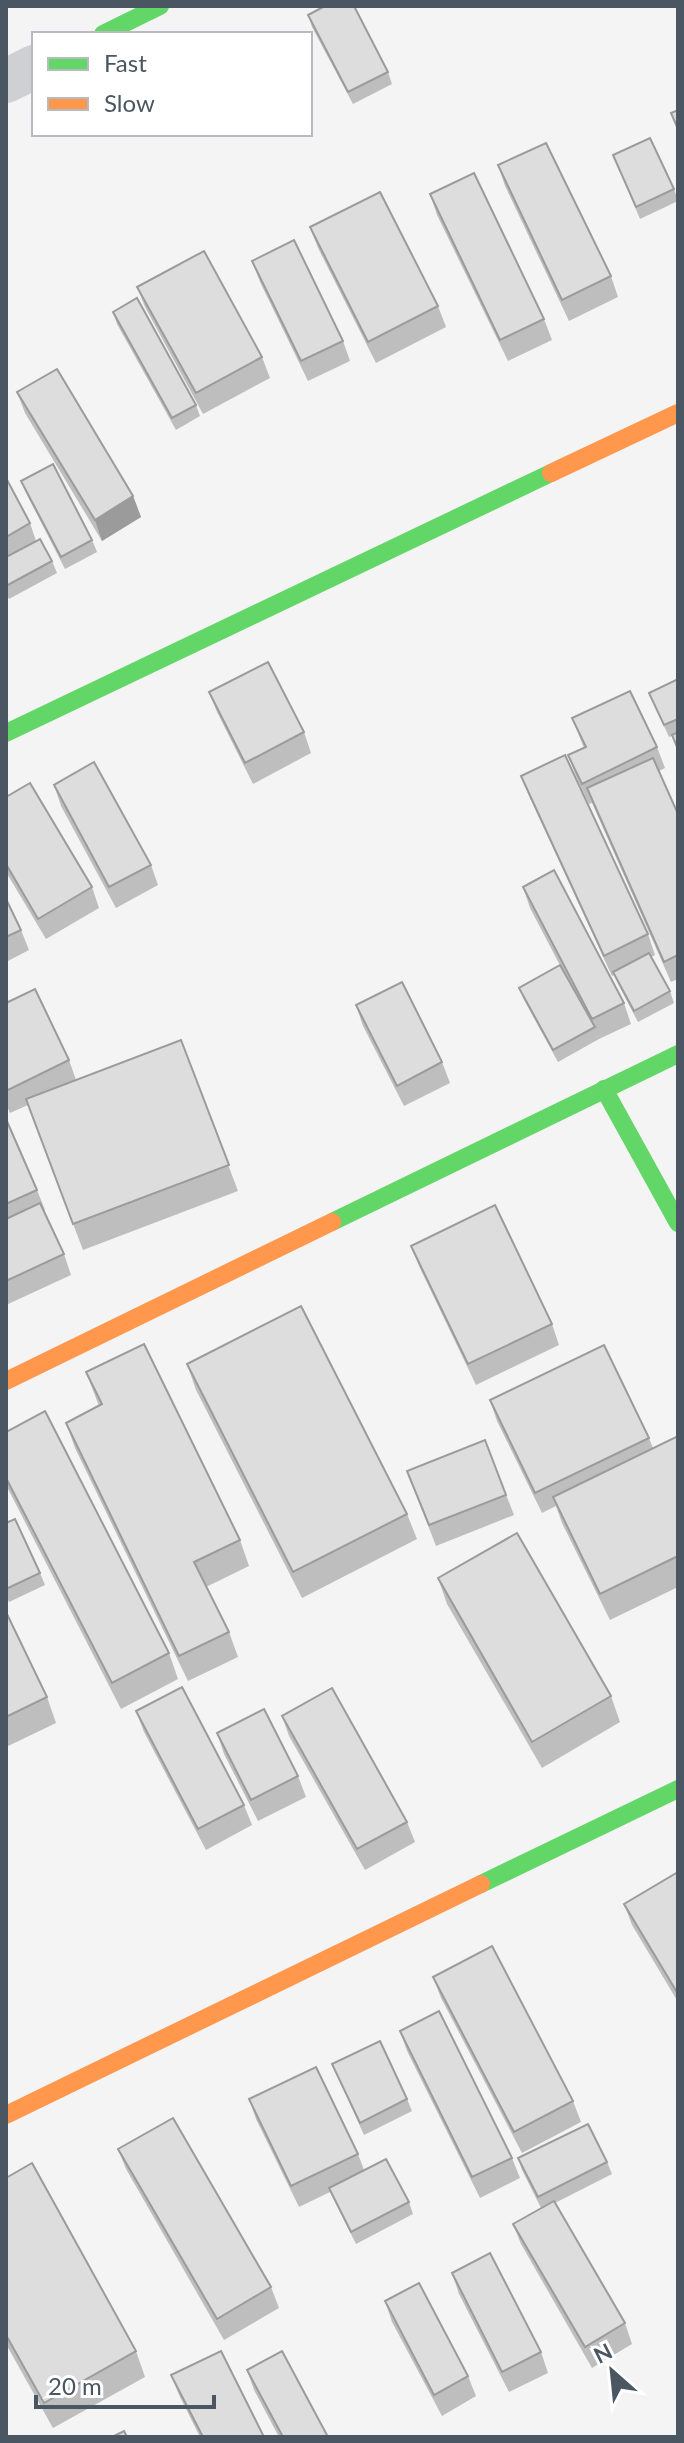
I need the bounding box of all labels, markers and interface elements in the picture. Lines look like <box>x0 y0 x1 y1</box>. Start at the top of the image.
legend <box>32 32 312 136</box>
text: Fast <box>104 48 147 77</box>
text: Slow <box>104 88 155 117</box>
north arrow <box>572 2331 652 2411</box>
text: N <box>589 2337 616 2369</box>
scale bar <box>36 2359 214 2409</box>
text: 20 m <box>48 2371 102 2400</box>

